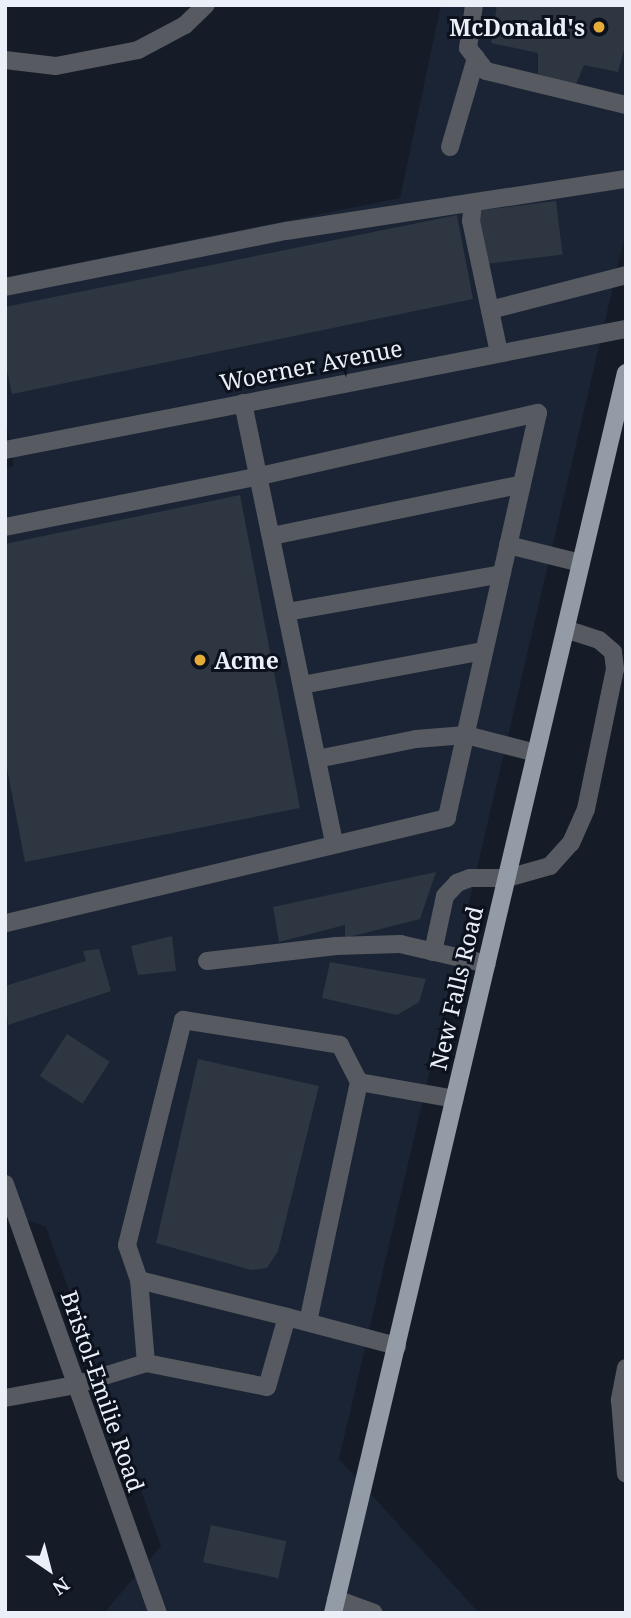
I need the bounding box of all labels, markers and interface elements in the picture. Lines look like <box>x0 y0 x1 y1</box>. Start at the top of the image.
place label: McDonald's <box>449 13 585 41</box>
marker: McDonald's <box>591 19 607 35</box>
street label: Woerner Avenue <box>217 334 405 396</box>
place label: Acme <box>214 646 279 674</box>
marker: Acme <box>192 652 208 668</box>
street label: New Falls Road <box>424 903 488 1073</box>
street label: Bristol-Emilie Road <box>56 1287 150 1495</box>
north arrow <box>14 1534 84 1604</box>
text: N <box>47 1571 75 1601</box>

